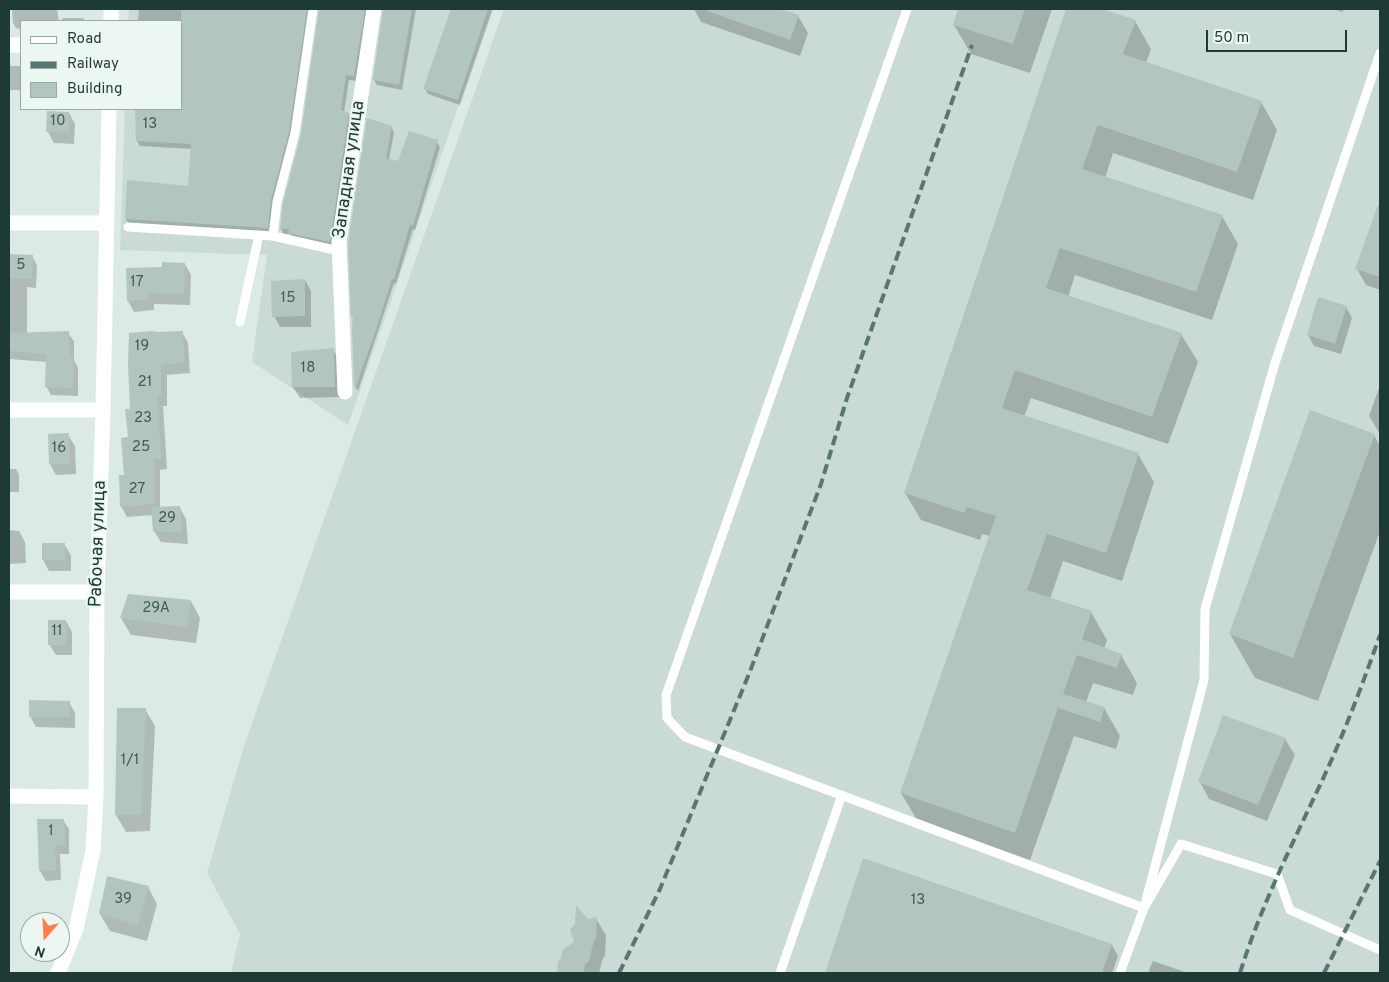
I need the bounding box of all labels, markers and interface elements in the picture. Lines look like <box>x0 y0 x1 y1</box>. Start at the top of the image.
legend <box>20 20 182 110</box>
scale bar <box>1209 20 1350 52</box>
text: 50 m <box>1214 29 1249 48</box>
text: Road <box>67 30 102 49</box>
text: Railway <box>67 55 119 74</box>
text: Building <box>67 80 122 99</box>
street label: Западная улица <box>330 99 370 241</box>
house number: 10 <box>50 113 66 131</box>
house number: 13 <box>143 116 157 134</box>
house number: 5 <box>16 257 26 275</box>
house number: 17 <box>130 274 144 292</box>
house number: 15 <box>281 290 295 308</box>
house number: 19 <box>135 338 149 356</box>
house number: 18 <box>301 360 315 378</box>
house number: 21 <box>138 374 152 392</box>
house number: 23 <box>134 410 152 428</box>
house number: 25 <box>132 439 150 457</box>
house number: 16 <box>52 440 66 458</box>
street label: Рабочая улица <box>86 480 112 608</box>
house number: 27 <box>129 481 145 499</box>
house number: 29 <box>158 510 176 528</box>
house number: 29А <box>142 600 170 618</box>
house number: 11 <box>51 623 63 641</box>
house number: 1/1 <box>121 752 139 770</box>
house number: 1 <box>48 823 54 841</box>
house number: 39 <box>114 891 132 909</box>
house number: 13 <box>911 892 925 910</box>
north arrow <box>20 912 70 962</box>
text: N <box>33 941 48 960</box>

